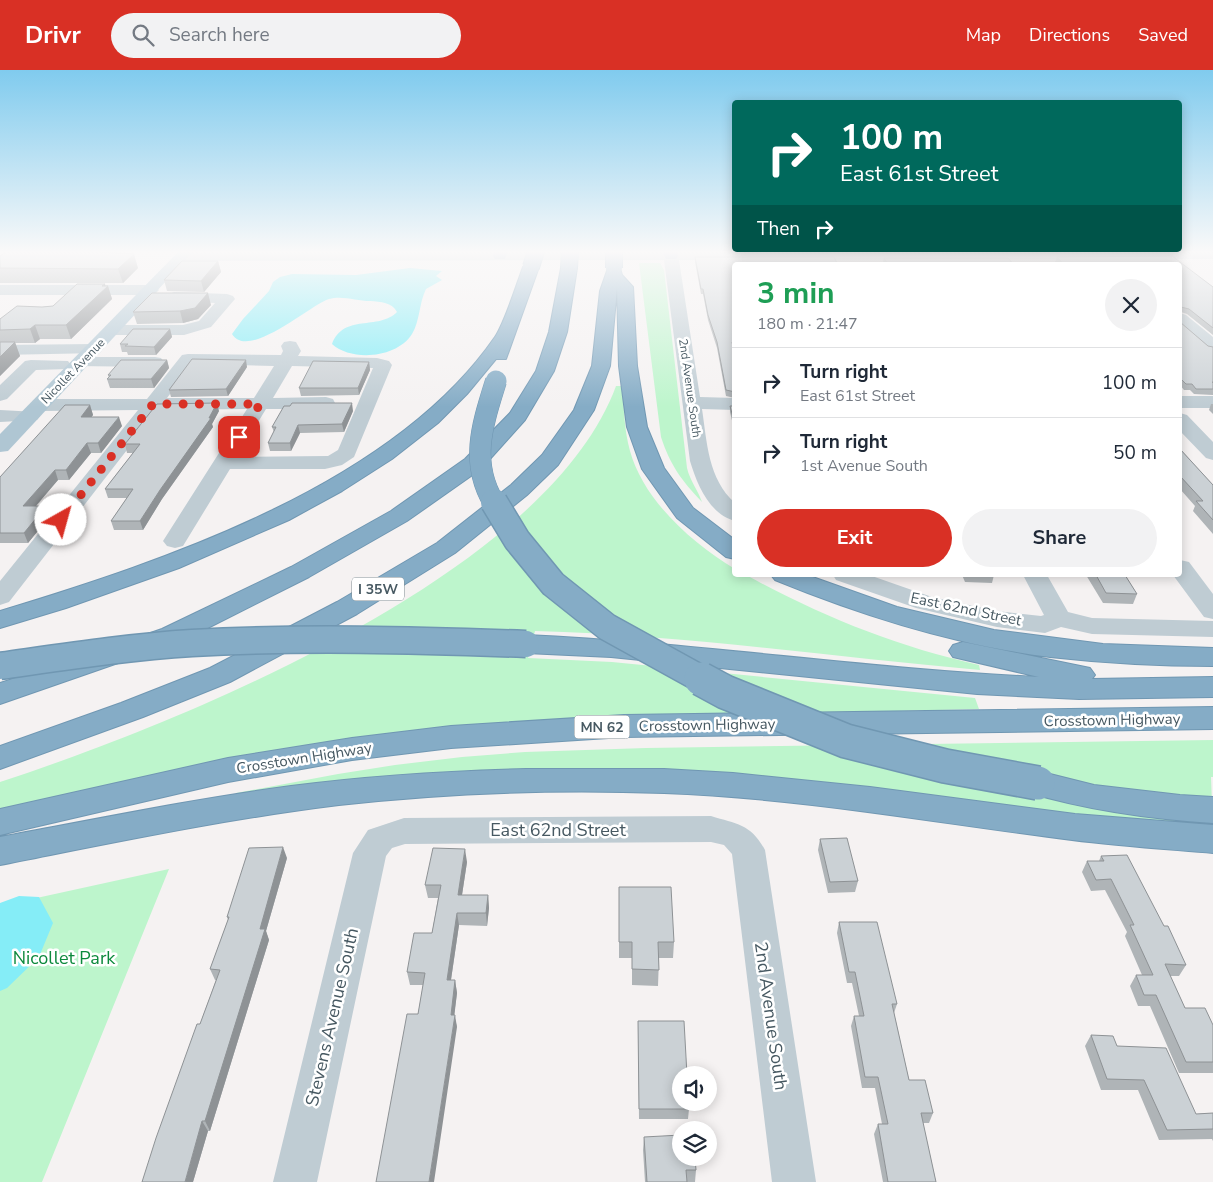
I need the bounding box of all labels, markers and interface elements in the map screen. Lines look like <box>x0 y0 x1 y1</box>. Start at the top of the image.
search box <box>111 13 461 58</box>
text: Drivr <box>25 19 81 51</box>
icon: search <box>129 21 157 49</box>
text: Search here <box>169 22 270 48</box>
text: Map <box>966 23 1001 47</box>
text: Directions <box>1029 23 1110 47</box>
text: Saved <box>1138 23 1188 47</box>
text: 100 m <box>840 114 943 161</box>
icon: right <box>757 120 822 185</box>
text: East 61st Street <box>840 159 998 189</box>
icon: right <box>810 215 838 243</box>
text: Then <box>757 216 800 242</box>
text: 3 min <box>757 273 835 314</box>
button: close <box>1105 279 1157 331</box>
text: 180 m · 21:47 <box>757 313 858 335</box>
street label: Nicollet Avenue <box>38 335 108 407</box>
street label: 2nd Avenue South <box>675 337 705 439</box>
text: Turn right <box>800 359 887 385</box>
icon: right <box>757 369 785 397</box>
text: 100 m <box>1102 370 1157 396</box>
text: East 61st Street <box>800 385 915 407</box>
pin <box>218 416 260 458</box>
icon: arrive <box>225 423 253 451</box>
text: Turn right <box>800 429 887 455</box>
icon: right <box>757 439 785 467</box>
text: 50 m <box>1113 440 1157 466</box>
text: 1st Avenue South <box>800 455 928 477</box>
position arrow <box>34 493 86 545</box>
button: Exit <box>757 509 952 567</box>
button: Share <box>962 509 1157 567</box>
road number: I 35W <box>352 578 404 600</box>
street label: East 62nd Street <box>909 587 1024 631</box>
street label: Crosstown Highway <box>1044 709 1181 731</box>
street label: Crosstown Highway <box>639 714 776 736</box>
road number: MN 62 <box>574 716 630 739</box>
street label: Crosstown Highway <box>235 737 373 779</box>
street label: East 62nd Street <box>490 818 626 842</box>
street label: Stevens Avenue South <box>300 925 364 1109</box>
street label: 2nd Avenue South <box>749 940 793 1092</box>
park label: Nicollet Park <box>13 946 116 970</box>
map controls <box>672 1066 717 1166</box>
button: sound <box>672 1066 717 1111</box>
button: layers <box>672 1121 717 1166</box>

